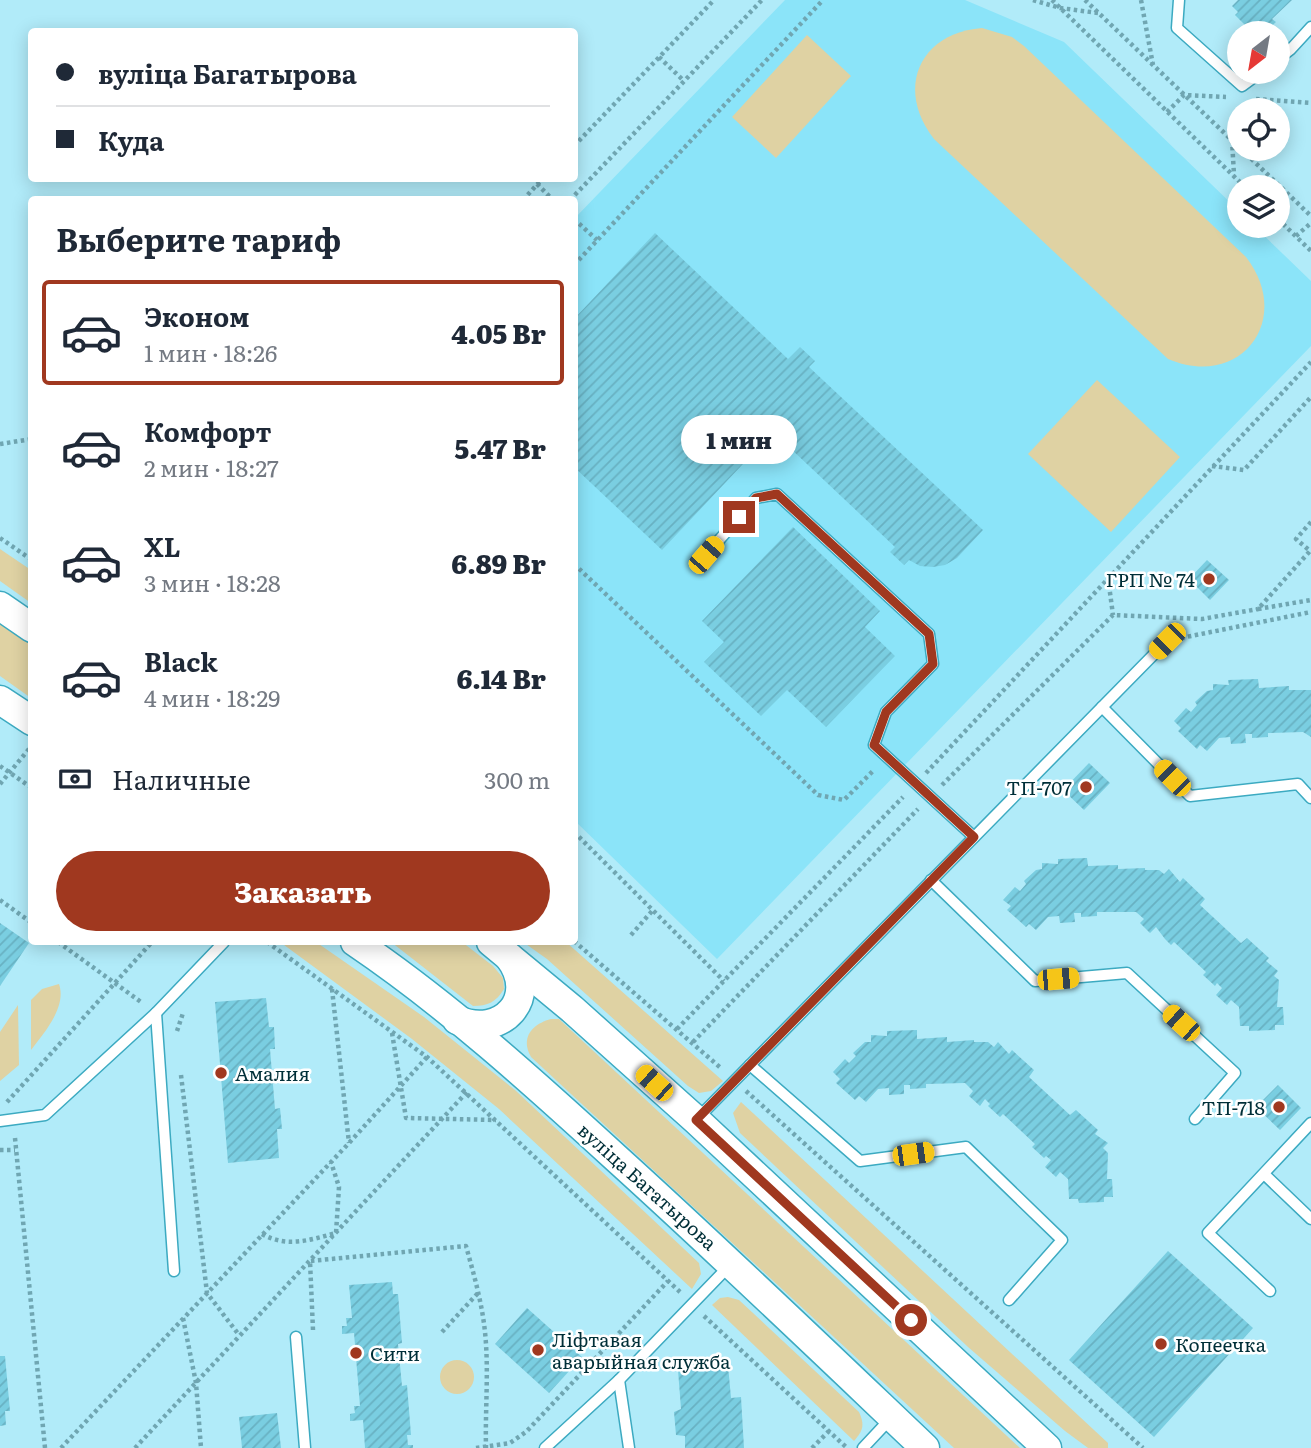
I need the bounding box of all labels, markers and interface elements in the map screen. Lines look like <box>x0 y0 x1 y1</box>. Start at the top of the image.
north arrow <box>1227 21 1290 84</box>
map controls <box>1227 21 1290 238</box>
text: вуліца Багатырова <box>98 53 357 92</box>
button: locate <box>1227 98 1290 161</box>
text: Куда <box>98 120 164 159</box>
button: layers <box>1227 175 1290 238</box>
text: Выберите тариф <box>56 214 341 262</box>
text: Эконом <box>144 296 249 335</box>
icon: car <box>60 301 123 364</box>
text: 4.05 Br <box>451 313 546 352</box>
text: 1 мин · 18:26 <box>144 335 277 369</box>
text: Комфорт <box>144 411 271 450</box>
icon: car <box>60 416 123 479</box>
callout: 1 мин <box>681 416 797 464</box>
text: 1 мин <box>706 422 772 456</box>
text: 5.47 Br <box>454 428 546 467</box>
text: 2 мин · 18:27 <box>144 450 279 484</box>
route end <box>723 501 755 533</box>
text: XL <box>144 526 181 565</box>
icon: car <box>60 531 123 594</box>
car <box>685 532 728 578</box>
text: 6.89 Br <box>451 543 546 582</box>
text: 3 мин · 18:28 <box>144 565 281 599</box>
place label: ГРП № 74 <box>1106 565 1196 593</box>
marker: ГРП № 74 <box>1201 571 1217 587</box>
car <box>1145 619 1190 663</box>
text: Black <box>144 641 218 680</box>
icon: car <box>60 646 123 709</box>
text: 6.14 Br <box>456 658 546 697</box>
text: 4 мин · 18:29 <box>144 680 280 714</box>
car <box>1150 756 1195 800</box>
text: Наличные <box>112 759 251 798</box>
icon: cash <box>56 760 94 798</box>
text: 300 m <box>484 762 550 796</box>
place label: ТП-707 <box>1006 773 1072 801</box>
marker: ТП-707 <box>1078 779 1094 795</box>
button: Заказать <box>56 851 550 931</box>
car <box>1037 967 1080 991</box>
car <box>1159 1001 1204 1045</box>
place label: Амалия <box>235 1059 310 1087</box>
car <box>632 1061 677 1105</box>
marker: Амалия <box>213 1065 229 1081</box>
place label: ТП-718 <box>1202 1093 1265 1121</box>
marker: ТП-718 <box>1271 1099 1287 1115</box>
street label: вуліца Багатырова <box>572 1116 724 1257</box>
car <box>891 1141 936 1167</box>
route start <box>895 1304 927 1336</box>
place label: Ліфтавая аварыйная служба <box>552 1325 731 1375</box>
place label: Копеечка <box>1175 1330 1267 1358</box>
marker: Копеечка <box>1153 1336 1169 1352</box>
place label: Сити <box>370 1339 420 1367</box>
marker: Ліфтавая аварыйная служба <box>530 1342 546 1358</box>
marker: Сити <box>348 1345 364 1361</box>

